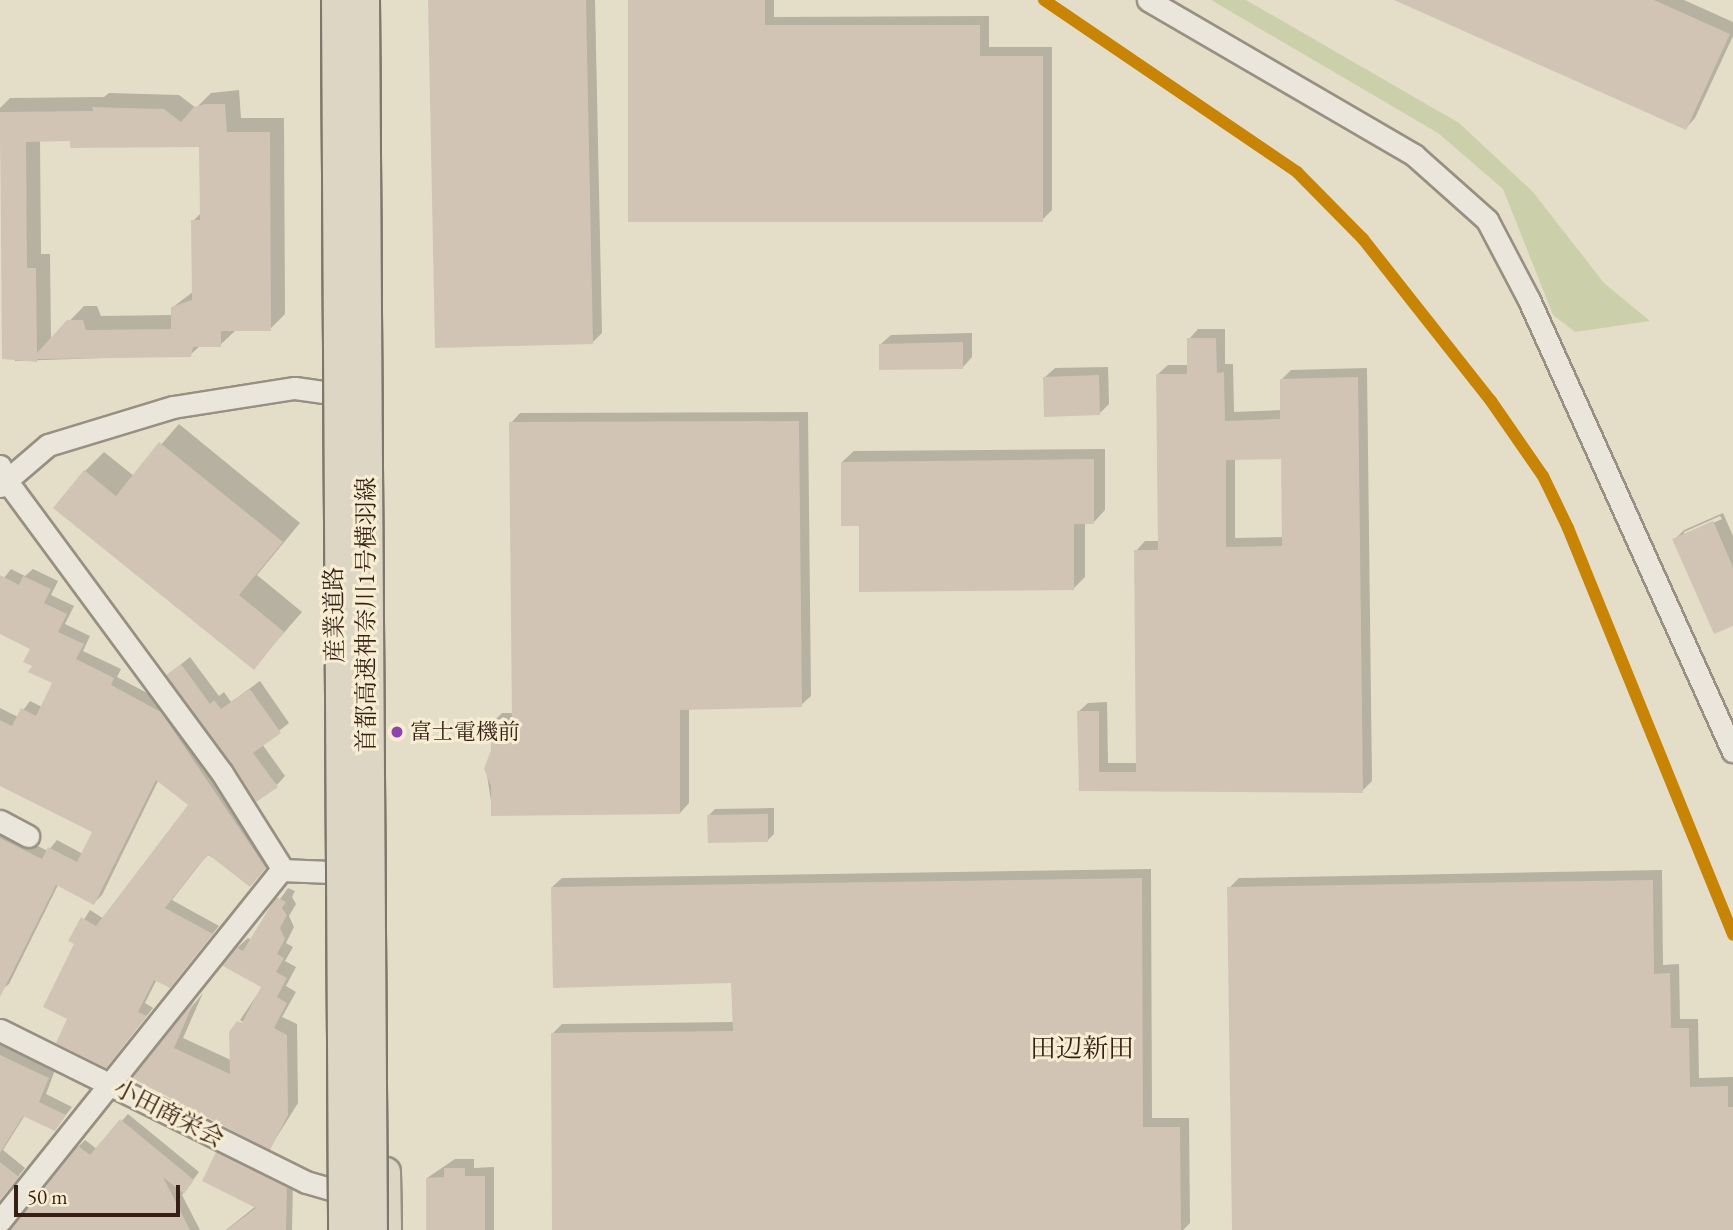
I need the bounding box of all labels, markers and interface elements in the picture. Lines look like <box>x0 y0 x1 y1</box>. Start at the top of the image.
street label: 首都高速神奈川1号横羽線 <box>352 477 380 753</box>
street label: 産業道路 <box>319 567 349 663</box>
place label: 富士電機前 <box>410 719 520 745</box>
marker: 富士電機前 <box>390 725 404 739</box>
district label: 田辺新田 <box>1030 1033 1134 1065</box>
street label: 小田商栄会 <box>109 1073 229 1153</box>
scale bar <box>18 1170 184 1214</box>
text: 50 m <box>27 1183 68 1210</box>

